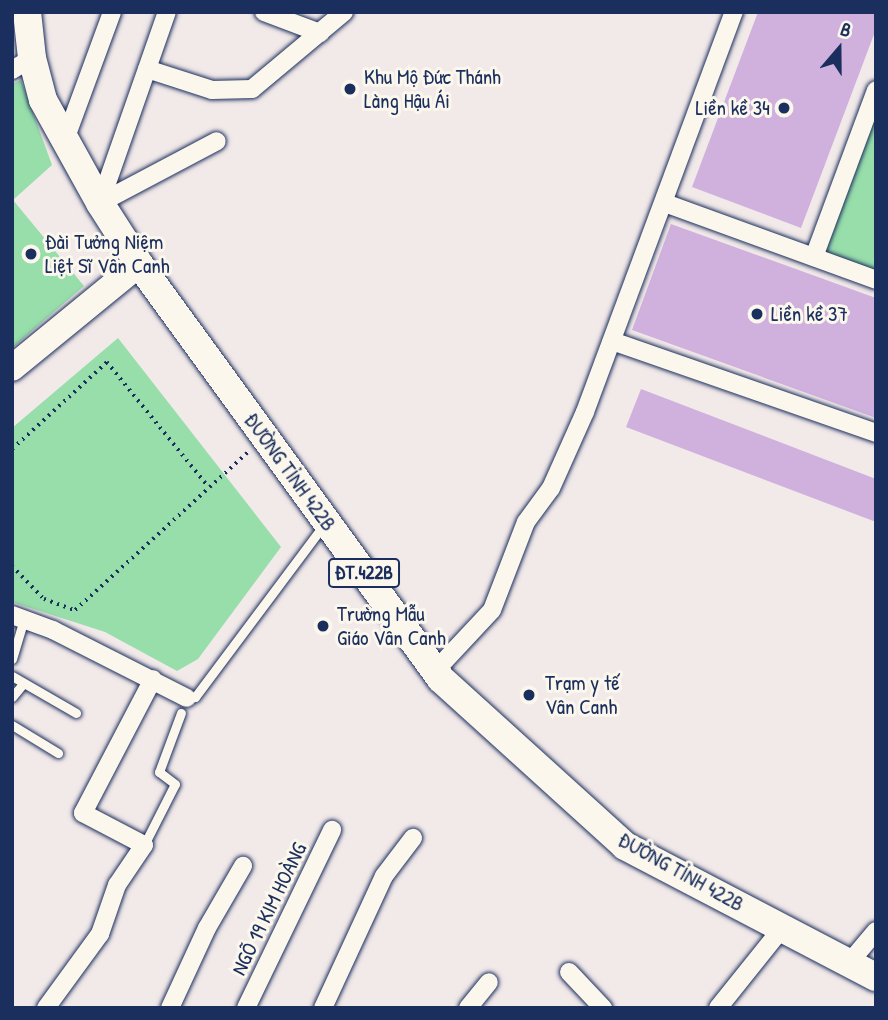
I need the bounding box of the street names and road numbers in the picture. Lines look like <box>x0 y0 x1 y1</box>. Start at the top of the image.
street label: ĐƯỜNG TỈNH 422B <box>239 408 341 536</box>
road number: ĐT.422B <box>327 558 401 588</box>
street label: ĐƯỜNG TỈNH 422B <box>614 827 748 917</box>
street label: NGÕ 19 KIM HOÀNG <box>226 839 312 979</box>

